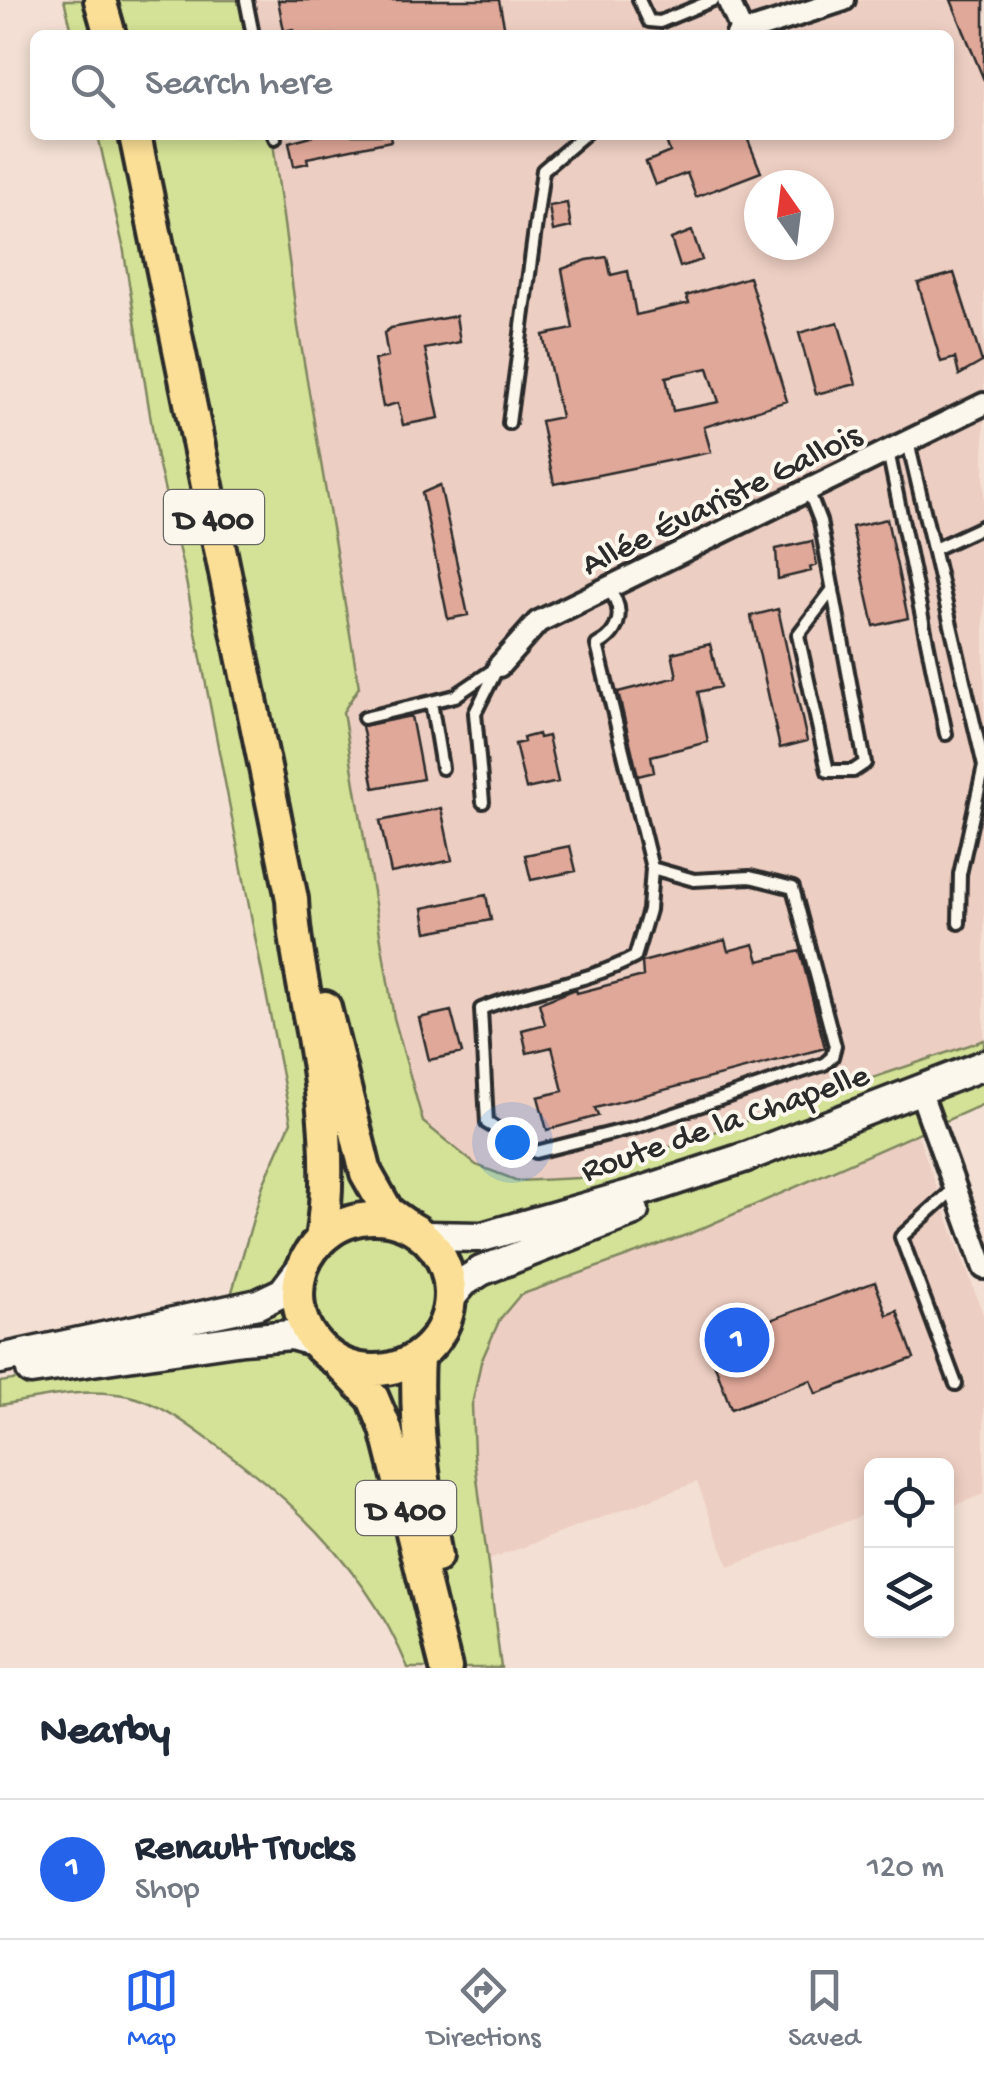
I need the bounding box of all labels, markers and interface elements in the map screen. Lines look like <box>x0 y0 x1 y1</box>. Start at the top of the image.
search box <box>30 30 954 140</box>
icon: search <box>65 58 120 113</box>
text: Search here <box>145 63 332 107</box>
north arrow <box>744 170 834 260</box>
street label: Allée Évariste Gallois <box>576 416 870 587</box>
road number: D 400 <box>164 490 264 544</box>
street label: Route de la Chapelle <box>576 1056 876 1194</box>
your location <box>487 1117 538 1168</box>
pin: 1 <box>704 1302 770 1378</box>
map controls <box>864 1458 954 1638</box>
button: locate <box>864 1458 954 1548</box>
road number: D 400 <box>356 1481 456 1535</box>
button: layers <box>864 1548 954 1638</box>
text: Nearby <box>40 1709 170 1758</box>
text: Renault Trucks <box>135 1828 354 1872</box>
text: 1 <box>66 1850 79 1888</box>
text: 120 m <box>867 1850 944 1888</box>
text: Shop <box>135 1872 199 1910</box>
tab: Map <box>124 1963 179 2056</box>
tab: Directions <box>427 1963 541 2056</box>
tab: Saved <box>788 1963 860 2056</box>

